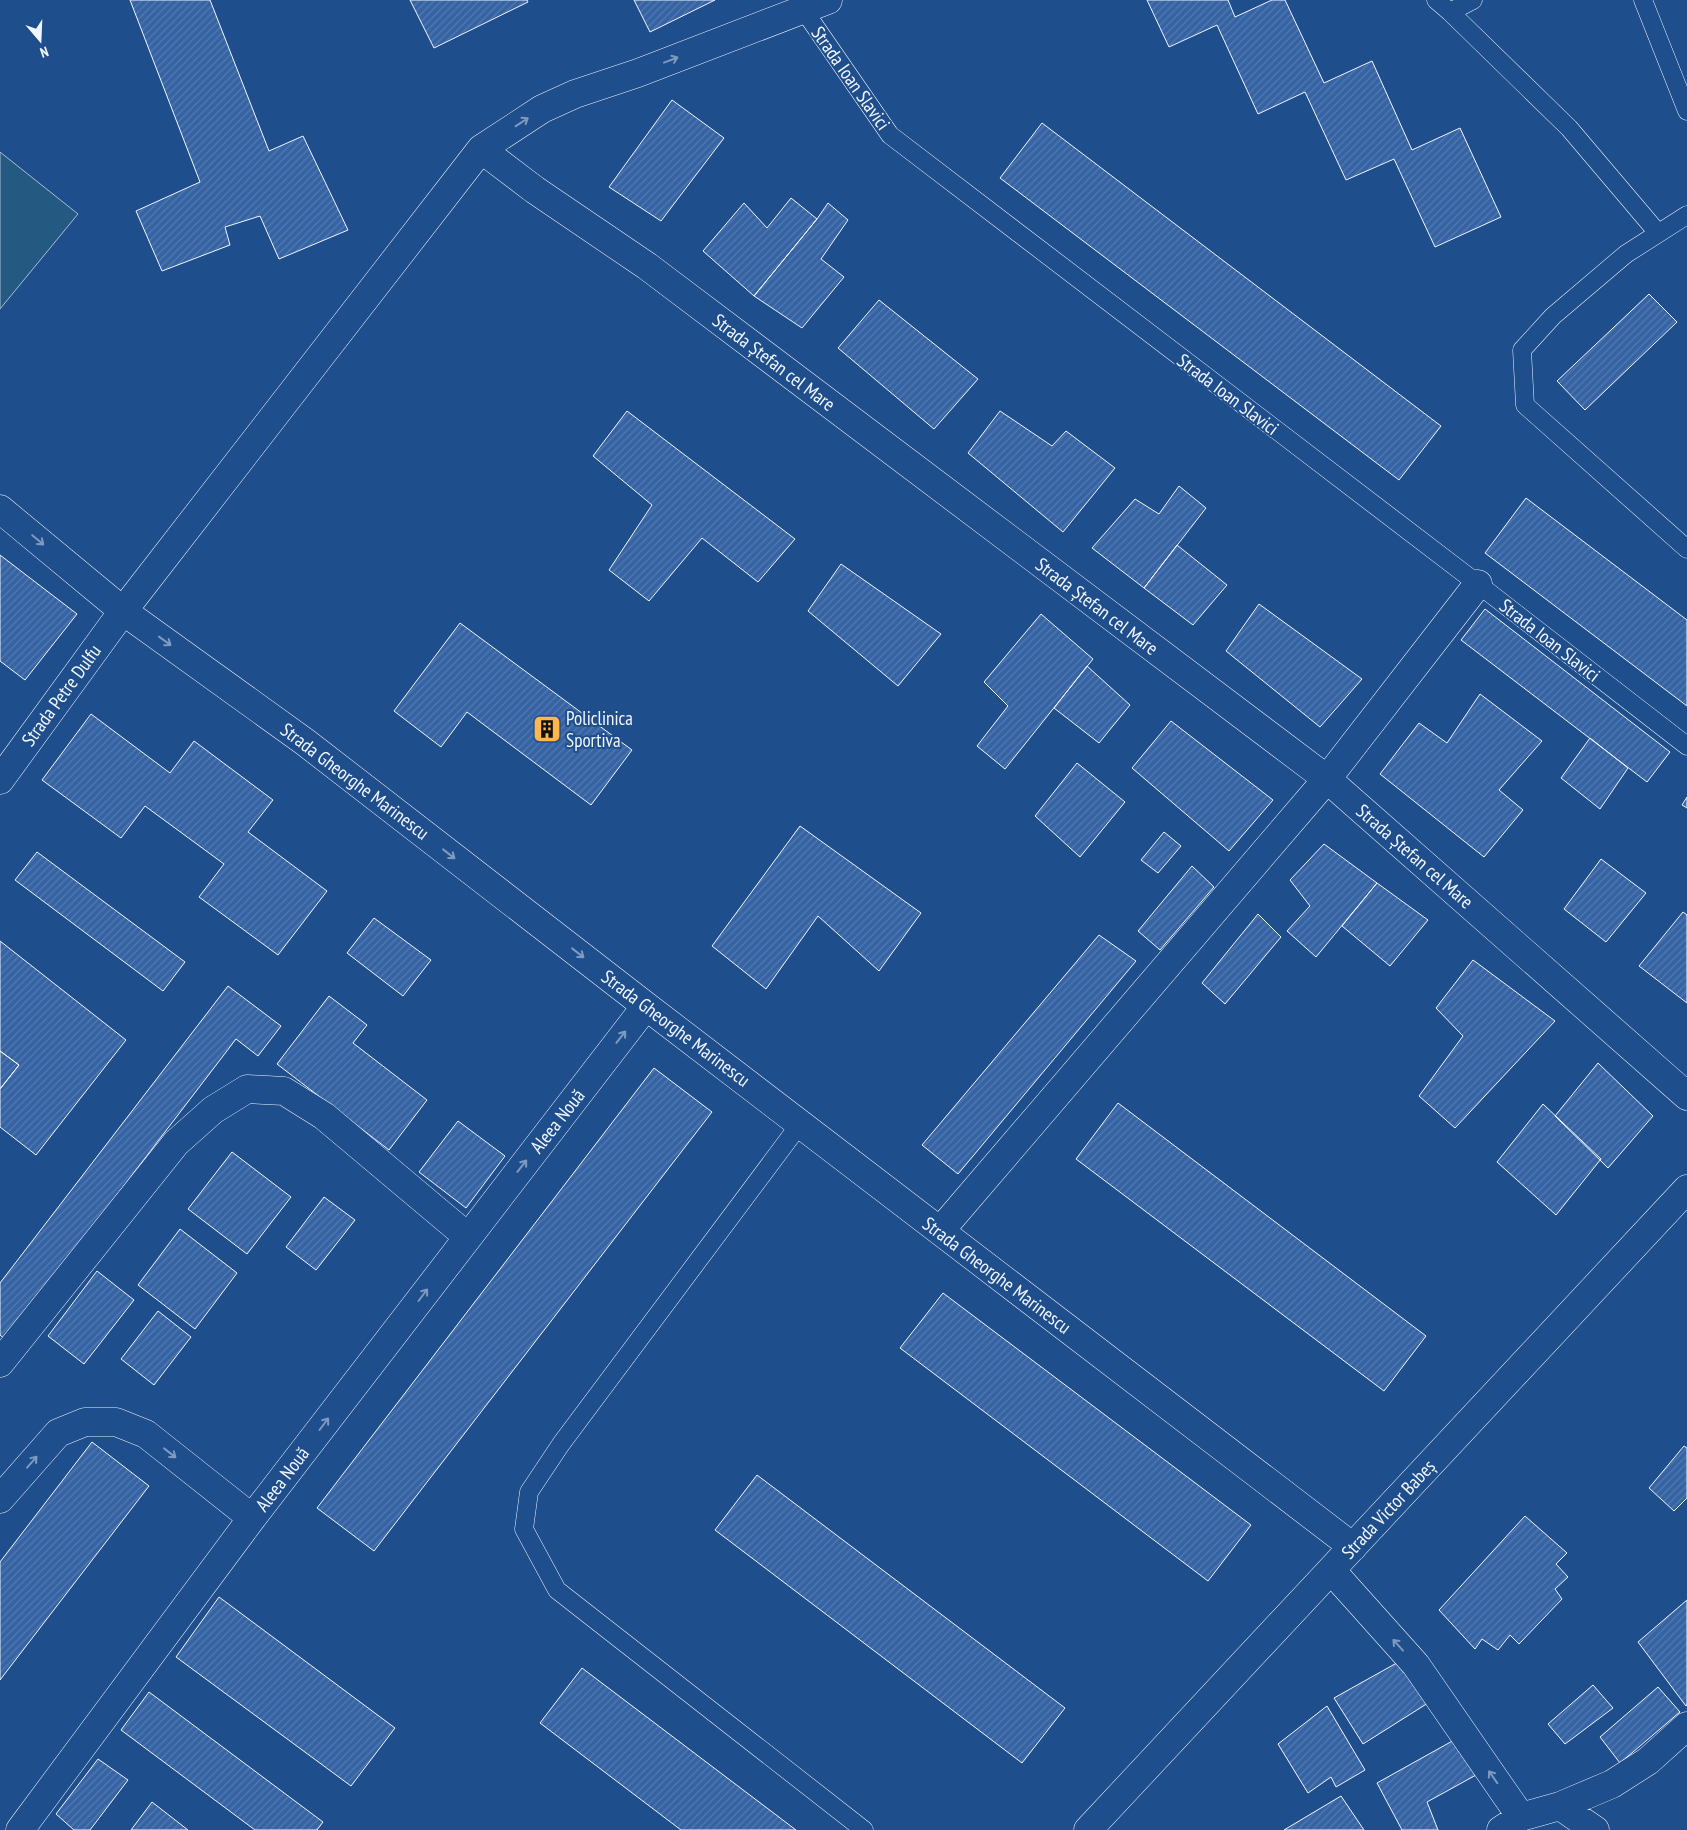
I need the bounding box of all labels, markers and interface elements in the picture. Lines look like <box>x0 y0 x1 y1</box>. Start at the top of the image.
north arrow <box>15 15 65 65</box>
street label: Strada Ioan Slavici <box>806 21 896 135</box>
text: N <box>38 43 51 62</box>
one-way arrow <box>663 55 678 64</box>
one-way arrow <box>514 117 528 127</box>
street label: Strada Ștefan cel Mare <box>708 308 840 416</box>
street label: Strada Ioan Slavici <box>1172 348 1284 440</box>
one-way arrow <box>31 535 44 546</box>
street label: Strada Ștefan cel Mare <box>1031 552 1163 660</box>
street label: Strada Ioan Slavici <box>1495 593 1605 687</box>
one-way arrow <box>158 636 172 646</box>
street label: Strada Petre Dulfu <box>16 639 106 751</box>
place label: Policlinica Sportiva <box>566 706 633 752</box>
building icon: Policlinica Sportiva <box>532 714 562 744</box>
street label: Strada Gheorghe Marinescu <box>276 717 434 845</box>
street label: Strada Ștefan cel Mare <box>1351 799 1479 914</box>
one-way arrow <box>442 848 455 859</box>
one-way arrow <box>571 948 585 958</box>
street label: Strada Gheorghe Marinescu <box>597 964 755 1092</box>
one-way arrow <box>616 1030 626 1044</box>
street label: Aleea Nouă <box>524 1084 590 1158</box>
one-way arrow <box>517 1159 527 1173</box>
street label: Strada Gheorghe Marinescu <box>918 1211 1076 1339</box>
one-way arrow <box>418 1288 428 1302</box>
one-way arrow <box>319 1417 329 1431</box>
street label: Aleea Nouă <box>250 1442 314 1516</box>
one-way arrow <box>163 1448 176 1459</box>
street label: Strada Victor Babeș <box>1336 1454 1440 1564</box>
one-way arrow <box>26 1456 37 1469</box>
one-way arrow <box>1393 1639 1404 1652</box>
one-way arrow <box>1488 1770 1498 1784</box>

